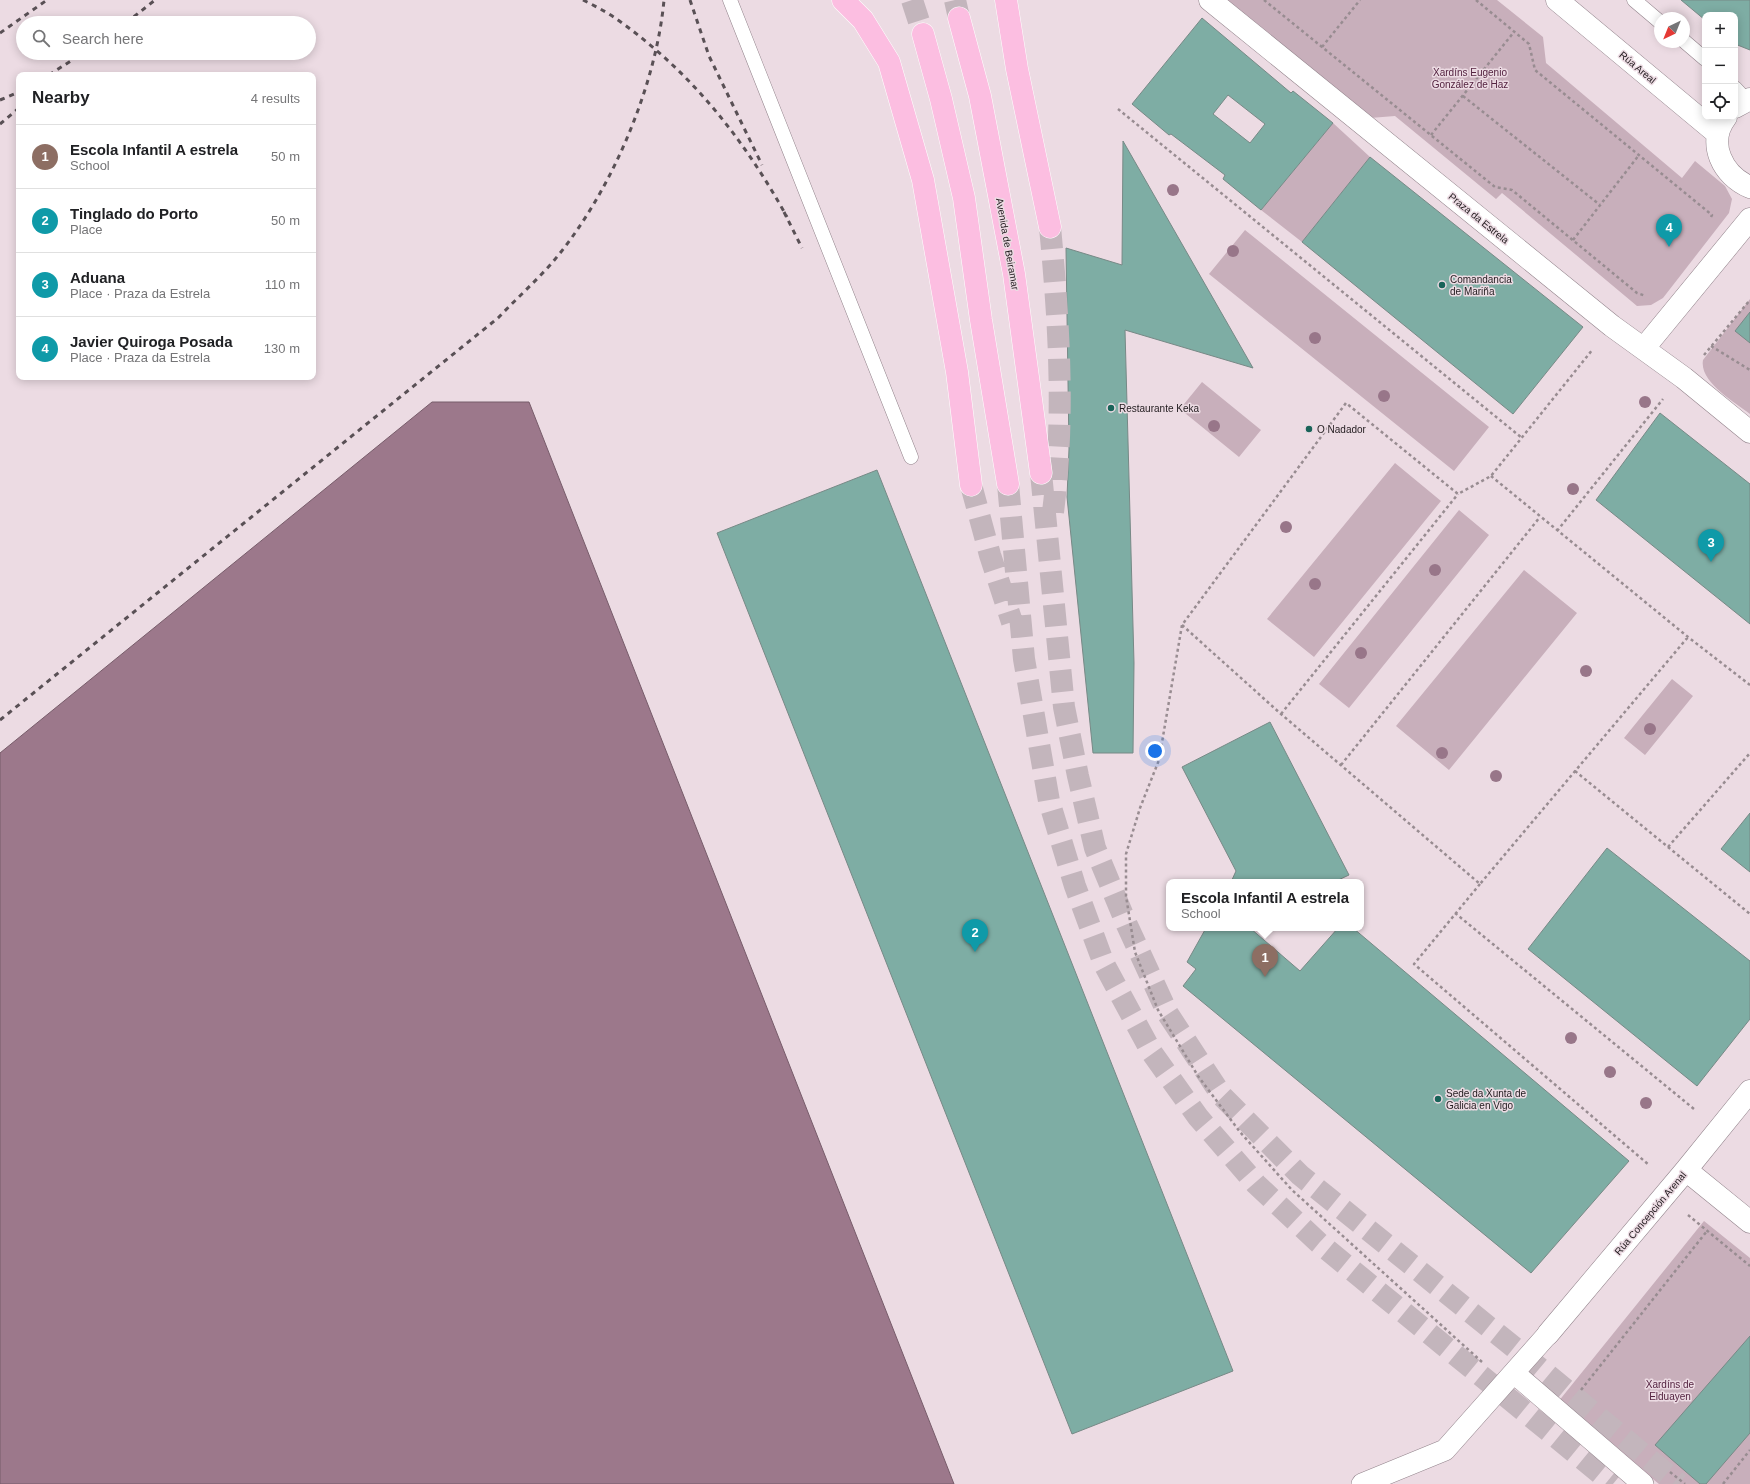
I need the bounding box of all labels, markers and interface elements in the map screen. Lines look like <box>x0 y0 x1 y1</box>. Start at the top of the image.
north arrow <box>1654 12 1690 48</box>
map controls <box>1702 12 1738 120</box>
button: + <box>1702 12 1738 48</box>
search box <box>16 16 316 60</box>
icon: search <box>30 27 52 49</box>
text: Search here <box>62 30 144 47</box>
button: − <box>1702 48 1738 84</box>
street label: Rúa Areal <box>1617 49 1658 86</box>
park label: Xardíns Eugenio González de Haz <box>1432 67 1508 90</box>
button: locate <box>1702 84 1738 120</box>
text: Nearby <box>32 88 90 107</box>
text: 4 results <box>251 91 300 106</box>
text: Escola Infantil A estrela <box>70 141 238 158</box>
text: 1 <box>41 149 49 164</box>
text: 50 m <box>271 149 300 164</box>
text: School <box>70 158 110 173</box>
street label: Praza da Estrela <box>1446 191 1511 246</box>
street label: Avenida de Beiramar <box>994 197 1021 292</box>
text: Tinglado do Porto <box>70 205 198 222</box>
text: 2 <box>41 213 49 228</box>
text: 50 m <box>271 213 300 228</box>
pin: 4 <box>1656 214 1682 247</box>
text: Place <box>70 222 103 237</box>
text: Aduana <box>70 269 125 286</box>
place label: Comandancia de Mariña <box>1450 274 1512 297</box>
text: 3 <box>41 277 49 292</box>
text: 110 m <box>265 277 300 292</box>
marker: Comandancia de Mariña <box>1437 280 1447 290</box>
text: Place · Praza da Estrela <box>70 286 210 301</box>
text: Javier Quiroga Posada <box>70 333 233 350</box>
text: 4 <box>41 341 49 356</box>
text: 130 m <box>264 341 300 356</box>
text: Place · Praza da Estrela <box>70 350 210 365</box>
marker: Restaurante Keka <box>1106 403 1116 413</box>
place label: Restaurante Keka <box>1119 403 1199 414</box>
marker: O Nadador <box>1304 424 1314 434</box>
place label: O Nadador <box>1317 424 1367 435</box>
pin: 3 <box>1698 529 1724 562</box>
your location <box>1145 741 1165 761</box>
popup <box>1166 879 1364 931</box>
text: Escola Infantil A estrela <box>1181 889 1349 906</box>
text: School <box>1181 906 1221 921</box>
pin: 2 <box>962 919 988 952</box>
pin: 1 <box>1252 944 1278 977</box>
place label: Sede da Xunta de Galicia en Vigo <box>1446 1088 1527 1111</box>
marker: Sede da Xunta de Galicia en Vigo <box>1433 1094 1443 1104</box>
street label: Rúa Concepción Arenal <box>1612 1170 1688 1257</box>
park label: Xardíns de Elduayen <box>1646 1379 1695 1402</box>

